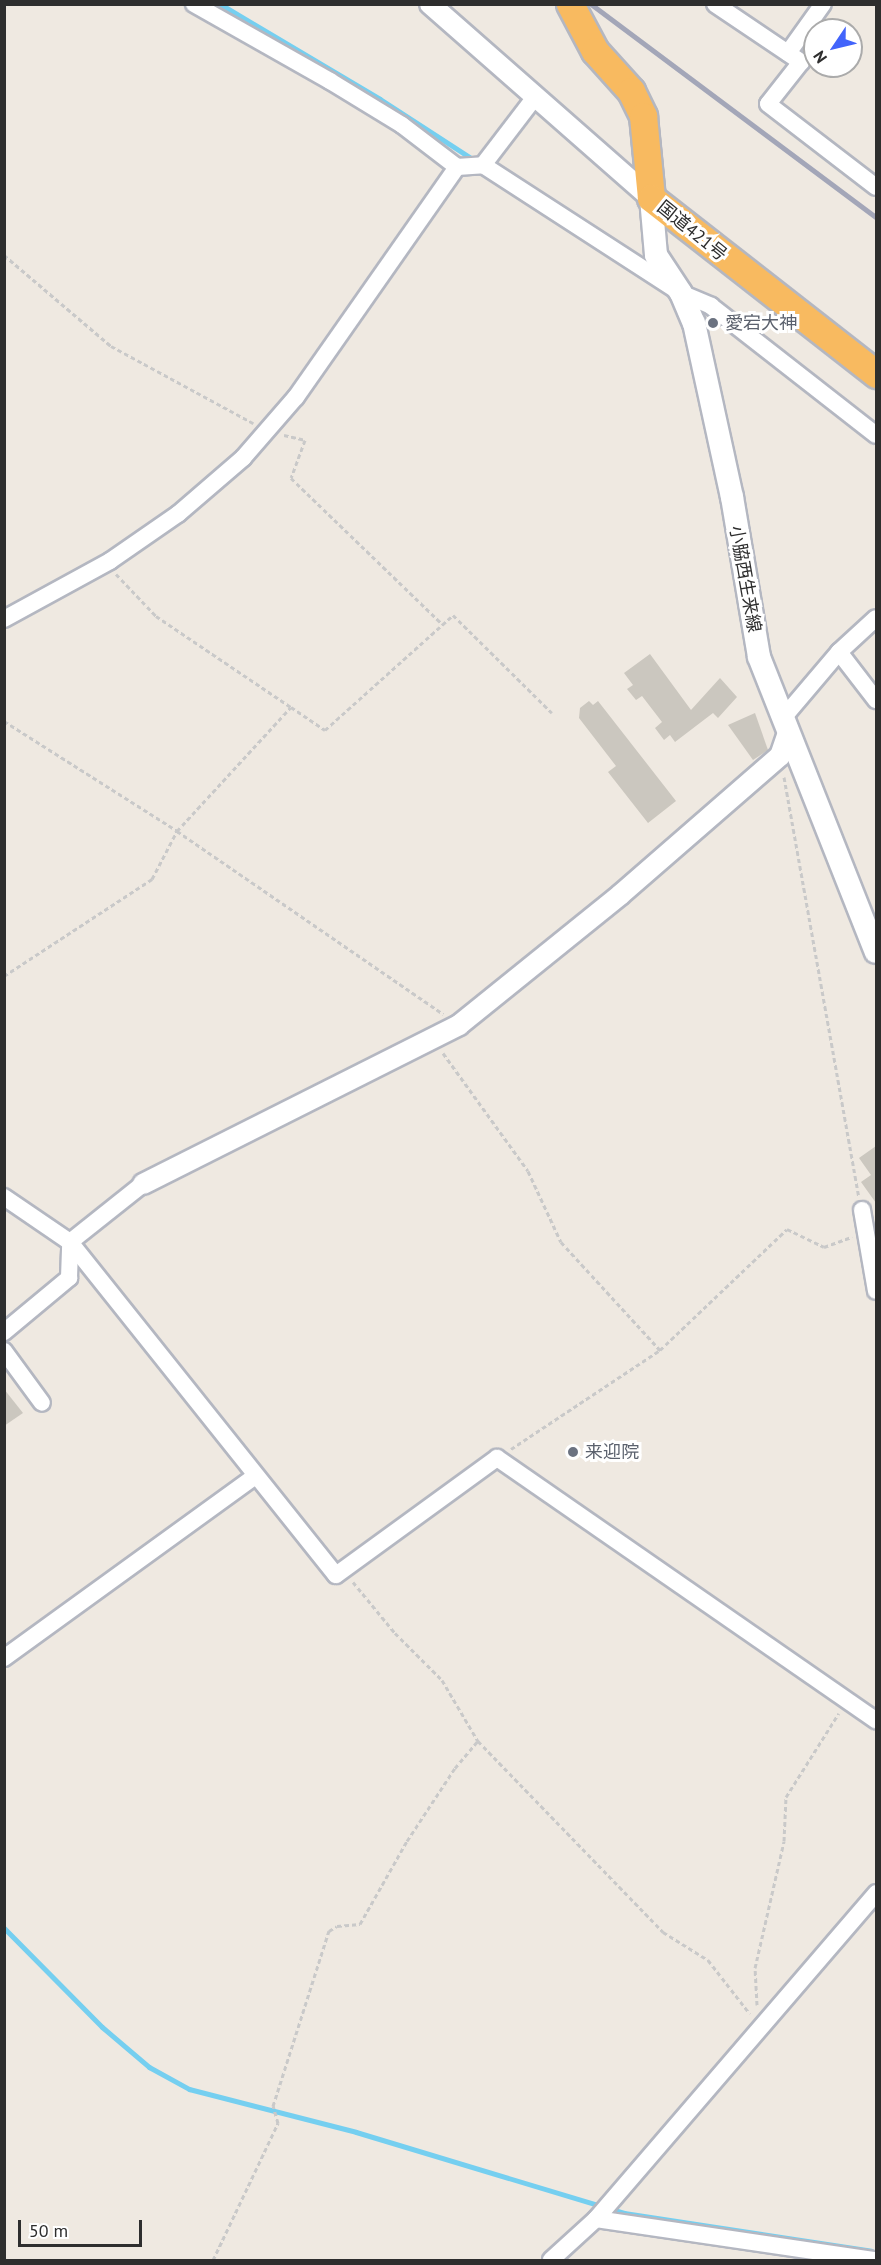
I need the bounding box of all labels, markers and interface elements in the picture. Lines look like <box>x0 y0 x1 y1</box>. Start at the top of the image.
north arrow <box>803 18 863 78</box>
text: N <box>809 47 831 67</box>
street label: 国道421号 <box>653 196 731 266</box>
place label: 愛宕大神 <box>725 312 797 334</box>
marker: 愛宕大神 <box>706 316 720 330</box>
street label: 小脇西生来線 <box>725 524 765 634</box>
place label: 来迎院 <box>585 1441 639 1463</box>
marker: 来迎院 <box>566 1445 580 1459</box>
scale bar <box>21 2208 146 2246</box>
text: 50 m <box>29 2219 68 2242</box>

